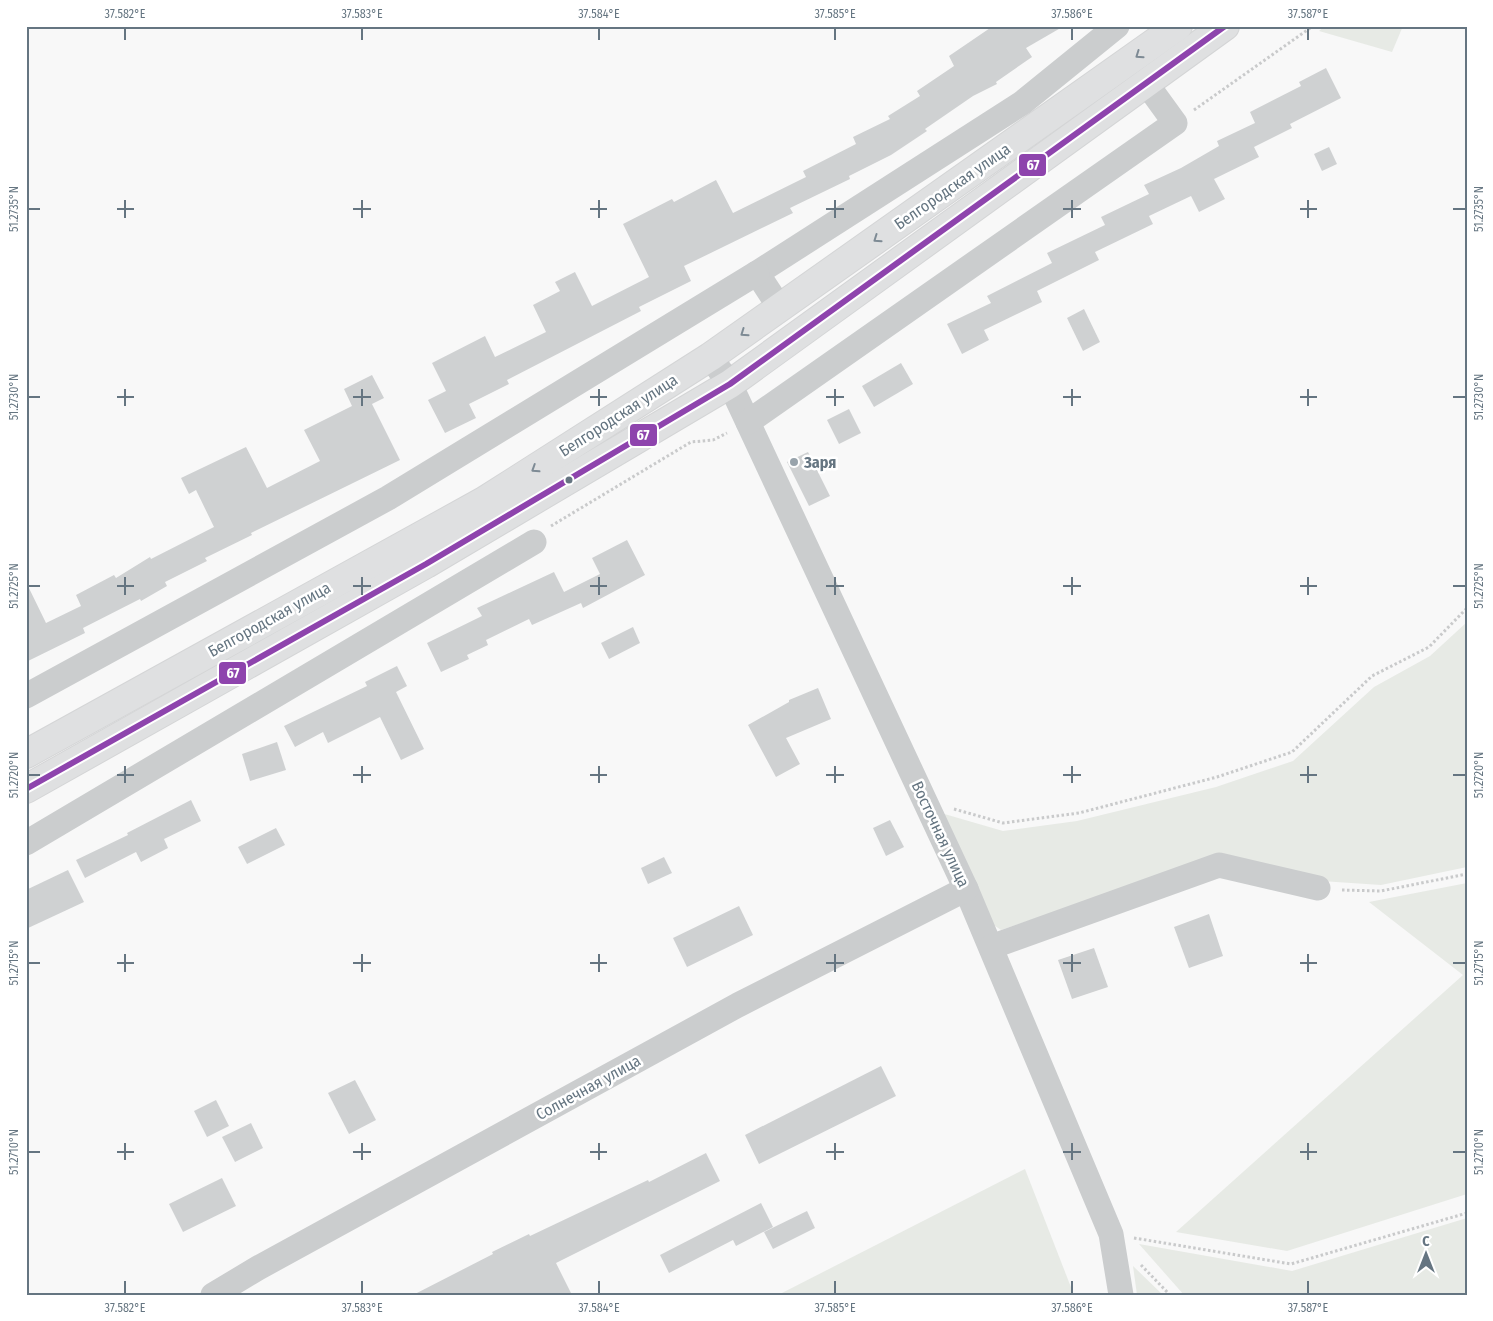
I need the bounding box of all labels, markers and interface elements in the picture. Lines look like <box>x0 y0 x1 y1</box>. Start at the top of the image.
text: 37.582°E <box>105 7 146 21</box>
text: 37.583°E <box>341 7 383 21</box>
text: 37.584°E <box>578 7 620 21</box>
text: 37.585°E <box>814 7 856 21</box>
text: 37.586°E <box>1051 7 1093 21</box>
text: 37.587°E <box>1288 7 1329 21</box>
one-way arrow <box>1135 49 1144 58</box>
street label: Белгородская улица <box>891 139 1014 234</box>
line badge: 67 <box>1018 153 1047 177</box>
text: 67 <box>1026 157 1040 174</box>
text: 51.2735°N <box>7 186 21 232</box>
text: 51.2735°N <box>1472 186 1486 232</box>
one-way arrow <box>873 233 883 242</box>
one-way arrow <box>740 327 750 336</box>
street label: Белгородская улица <box>556 370 681 461</box>
text: 51.2730°N <box>7 374 21 420</box>
text: 51.2730°N <box>1472 374 1486 420</box>
line badge: 67 <box>629 423 658 447</box>
text: 67 <box>636 427 650 444</box>
place label: Заря <box>803 453 836 472</box>
marker: Заря <box>788 456 800 468</box>
one-way arrow <box>531 462 540 472</box>
unlabelled marker <box>564 475 574 485</box>
text: 51.2725°N <box>7 563 21 609</box>
text: 51.2725°N <box>1472 563 1486 609</box>
street label: Белгородская улица <box>205 578 334 661</box>
line badge: 67 <box>218 661 247 685</box>
text: 67 <box>226 665 240 682</box>
text: 51.2720°N <box>7 752 21 798</box>
text: 51.2720°N <box>1472 752 1486 798</box>
street label: Восточная улица <box>908 778 973 890</box>
text: 51.2715°N <box>7 940 21 986</box>
text: 51.2715°N <box>1472 940 1486 986</box>
street label: Солнечная улица <box>533 1051 644 1124</box>
text: 51.2710°N <box>7 1129 21 1175</box>
text: 51.2710°N <box>1472 1129 1486 1175</box>
north arrow <box>1400 1228 1450 1278</box>
text: С <box>1422 1233 1430 1250</box>
text: 37.582°E <box>105 1301 146 1315</box>
text: 37.583°E <box>341 1301 383 1315</box>
text: 37.584°E <box>578 1301 620 1315</box>
text: 37.585°E <box>814 1301 856 1315</box>
text: 37.586°E <box>1051 1301 1093 1315</box>
text: 37.587°E <box>1288 1301 1329 1315</box>

